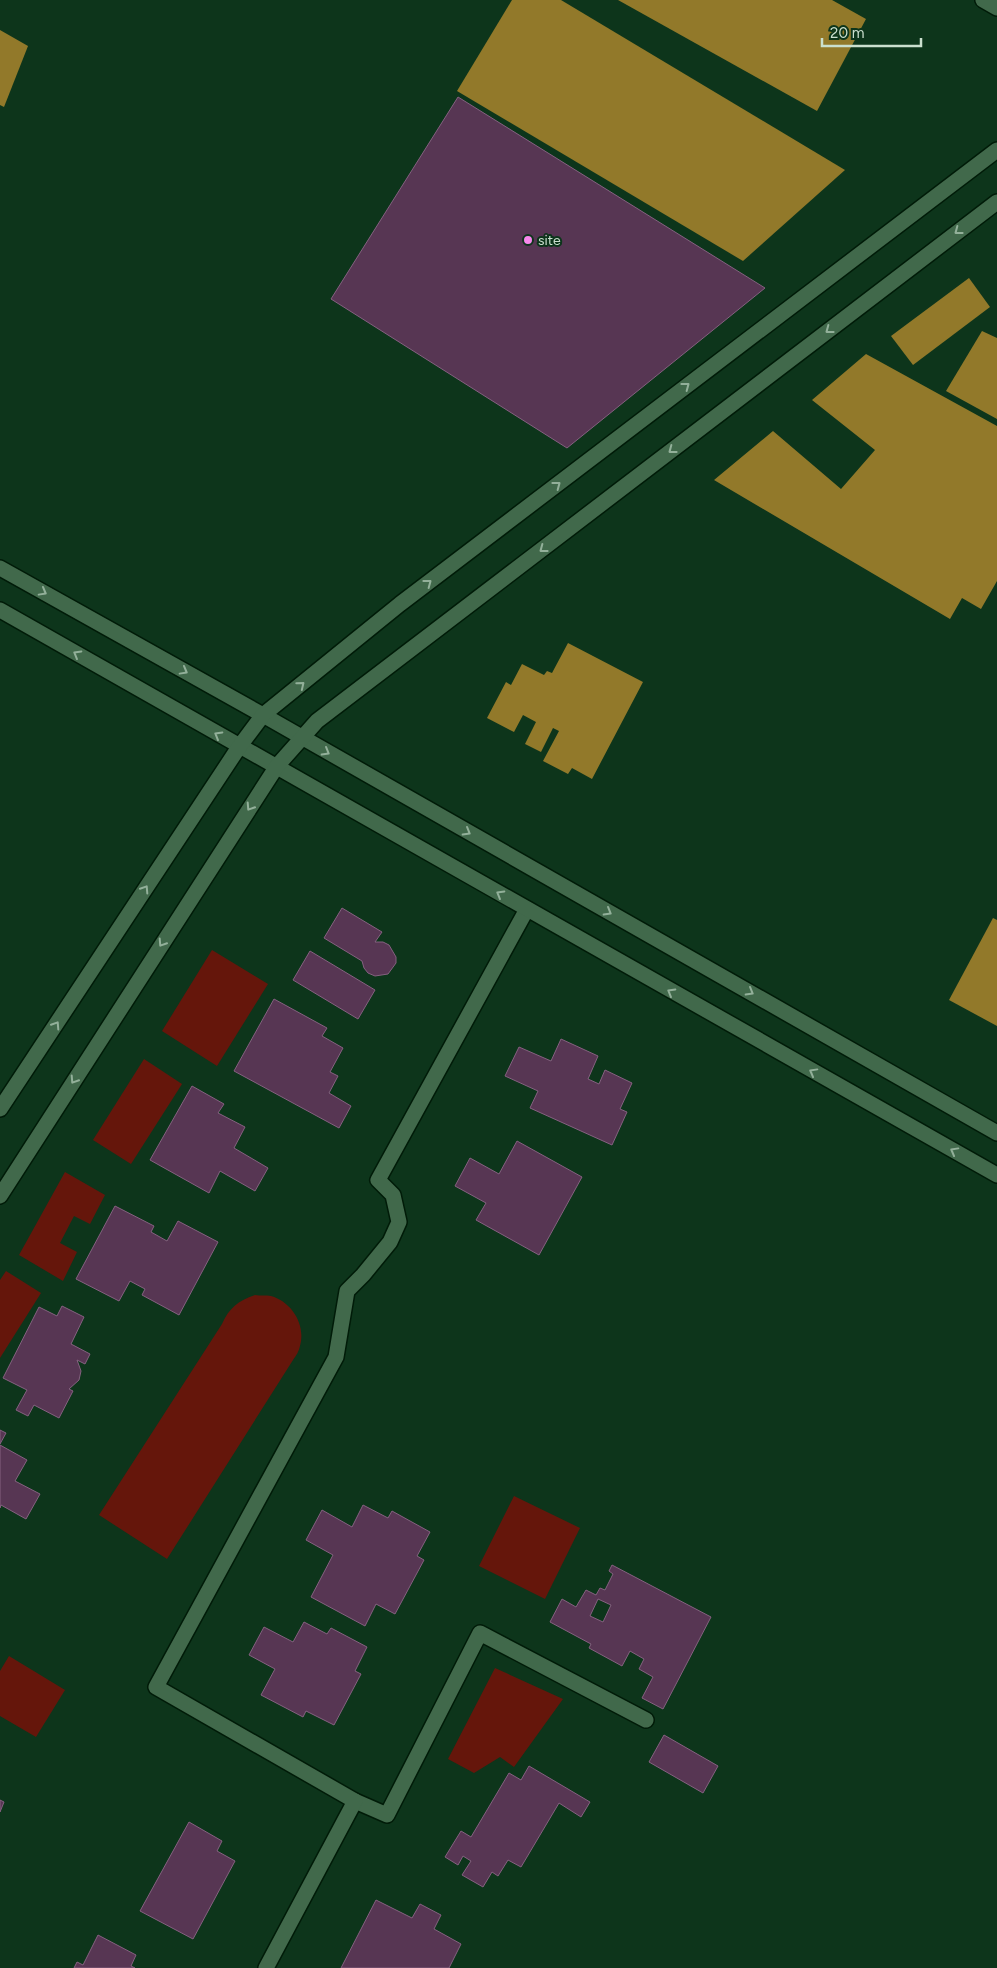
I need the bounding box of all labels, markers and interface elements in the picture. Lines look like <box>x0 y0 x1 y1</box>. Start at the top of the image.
scale bar <box>822 15 921 47</box>
text: 20 m <box>830 24 864 42</box>
one-way arrow <box>955 226 964 234</box>
place label: site <box>538 232 561 249</box>
marker: site <box>522 234 534 246</box>
one-way arrow <box>825 324 835 333</box>
one-way arrow <box>680 383 690 392</box>
one-way arrow <box>668 444 678 453</box>
one-way arrow <box>551 482 560 490</box>
one-way arrow <box>540 543 549 551</box>
one-way arrow <box>422 580 432 589</box>
one-way arrow <box>37 586 46 596</box>
one-way arrow <box>73 651 82 661</box>
one-way arrow <box>179 665 188 675</box>
one-way arrow <box>295 682 304 690</box>
one-way arrow <box>214 731 223 741</box>
one-way arrow <box>320 745 329 755</box>
one-way arrow <box>247 801 256 810</box>
one-way arrow <box>461 826 470 836</box>
one-way arrow <box>139 885 148 895</box>
one-way arrow <box>496 890 505 900</box>
one-way arrow <box>603 906 612 916</box>
one-way arrow <box>159 938 169 947</box>
one-way arrow <box>744 986 753 996</box>
one-way arrow <box>668 988 677 998</box>
one-way arrow <box>50 1021 59 1031</box>
one-way arrow <box>809 1068 818 1078</box>
one-way arrow <box>71 1075 81 1084</box>
one-way arrow <box>951 1148 960 1158</box>

